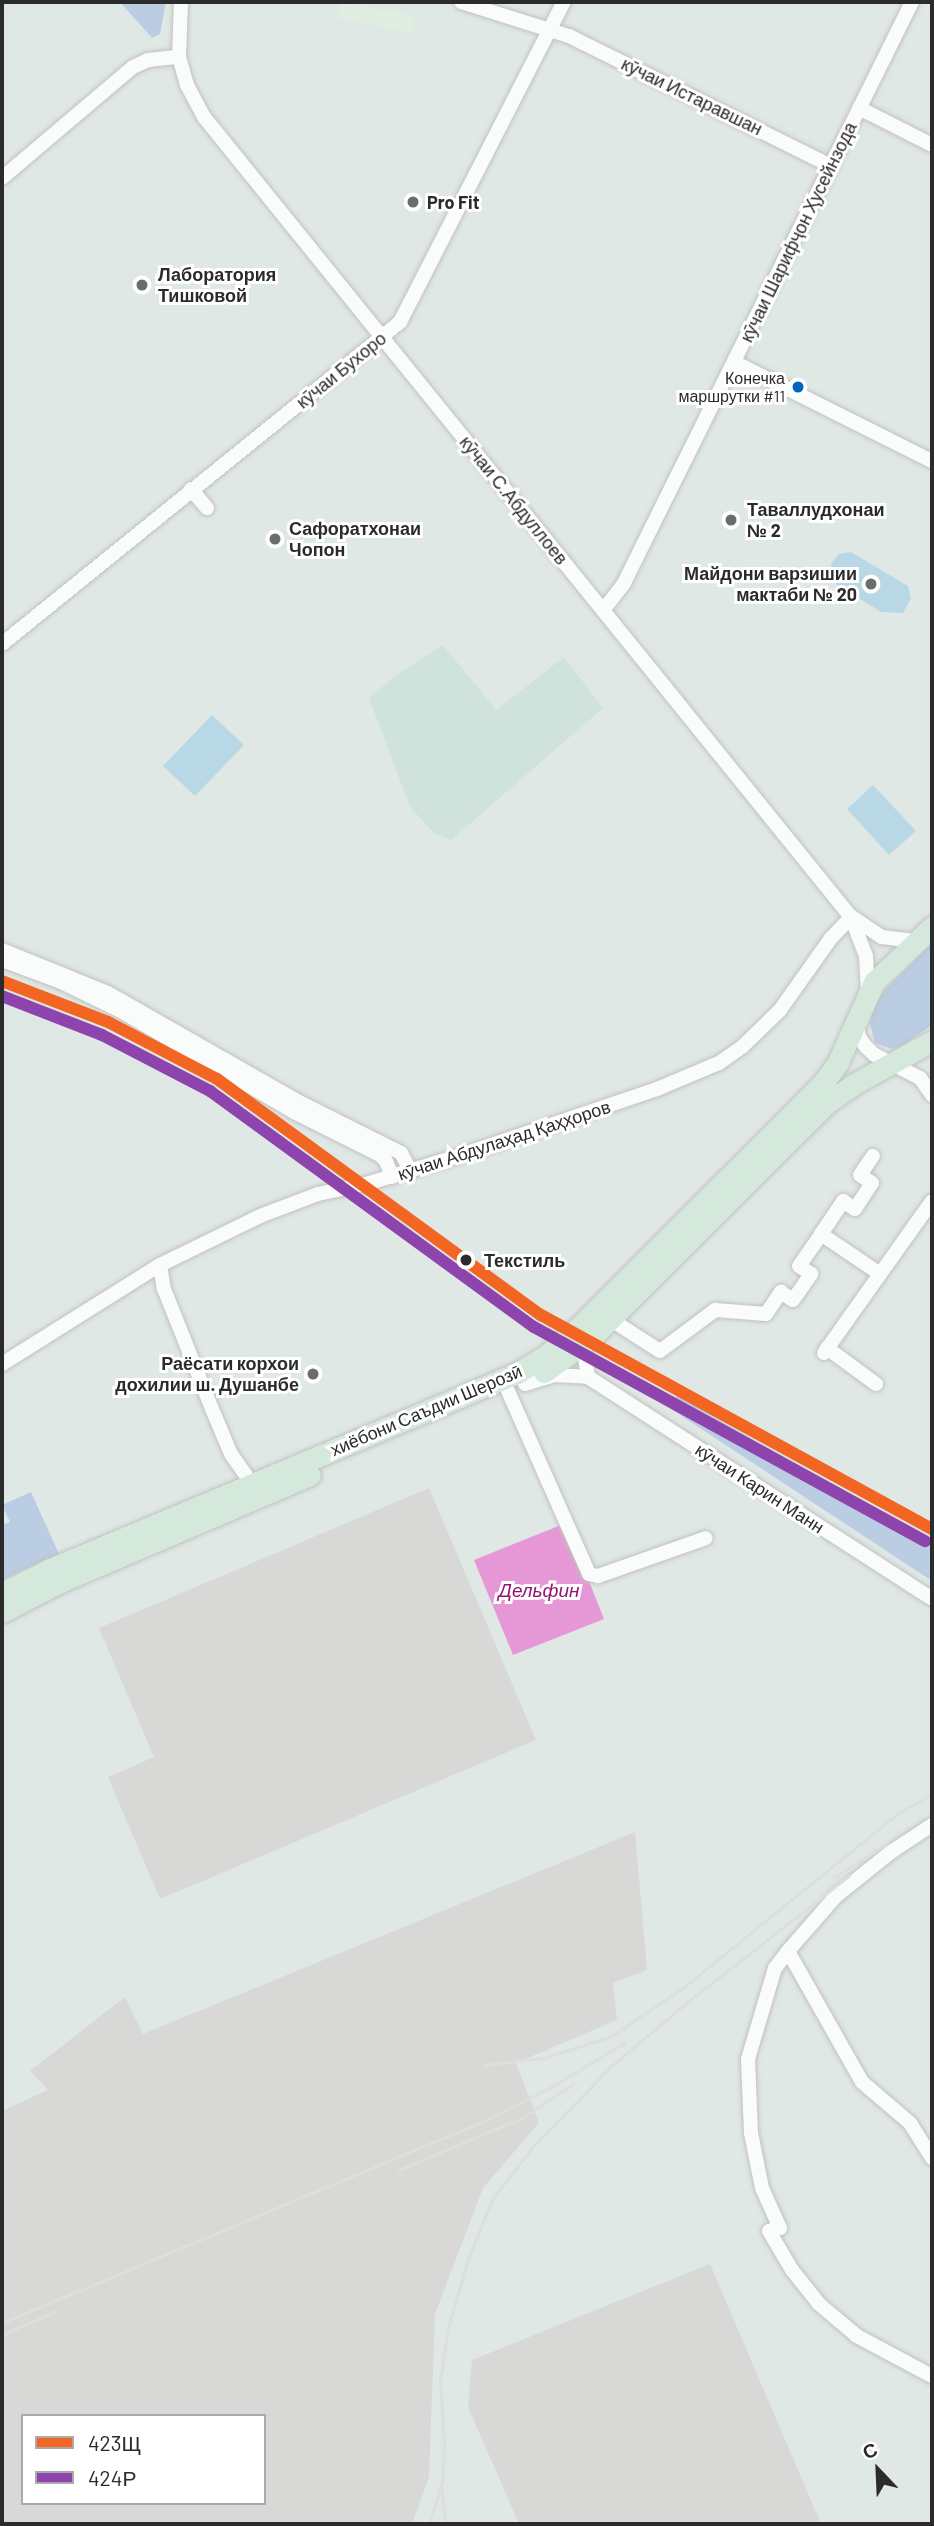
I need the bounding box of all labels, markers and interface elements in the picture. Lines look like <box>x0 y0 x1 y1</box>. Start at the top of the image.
street label: кӯчаи Истаравшан <box>614 51 770 141</box>
street label: кӯчаи Шарифҷон Ҳусейнзода <box>732 111 864 353</box>
place label: Pro Fit <box>427 191 480 213</box>
marker: Pro Fit <box>405 194 421 210</box>
place label: Лаборатория Тишковой <box>158 264 281 306</box>
marker: Лаборатория Тишковой <box>132 275 152 295</box>
street label: кӯчаи Бухоро <box>289 325 393 415</box>
place label: Конечка маршрутки #11 <box>671 368 785 406</box>
marker: Конечка маршрутки #11 <box>791 380 805 394</box>
street label: кӯчаи С.Абдуллоев <box>454 429 574 571</box>
place label: Таваллудхонаи № 2 <box>747 499 888 542</box>
marker: Таваллудхонаи № 2 <box>721 510 741 530</box>
place label: Сафоратхонаи Чопон <box>289 518 424 560</box>
marker: Сафоратхонаи Чопон <box>267 531 283 547</box>
place label: Майдони варзишии мактаби № 20 <box>676 563 857 606</box>
marker: Майдони варзишии мактаби № 20 <box>863 576 879 592</box>
street label: кӯчаи Абдулаҳад Қаҳҳоров <box>390 1094 618 1186</box>
marker: Текстиль <box>454 1248 478 1272</box>
place label: Текстиль <box>484 1249 567 1271</box>
place label: Раёсати корхои дохилии ш. Душанбе <box>107 1353 299 1396</box>
street label: хиёбони Саъдии Шерозӣ <box>321 1357 531 1463</box>
marker: Раёсати корхои дохилии ш. Душанбе <box>305 1366 321 1382</box>
street label: кӯчаи Карин Манн <box>687 1435 833 1541</box>
water label: Дельфин <box>496 1579 582 1601</box>
legend <box>21 2414 266 2505</box>
text: 423Щ <box>88 2430 141 2455</box>
north arrow <box>843 2435 913 2505</box>
text: С <box>859 2437 880 2463</box>
text: 424Р <box>88 2465 136 2490</box>

